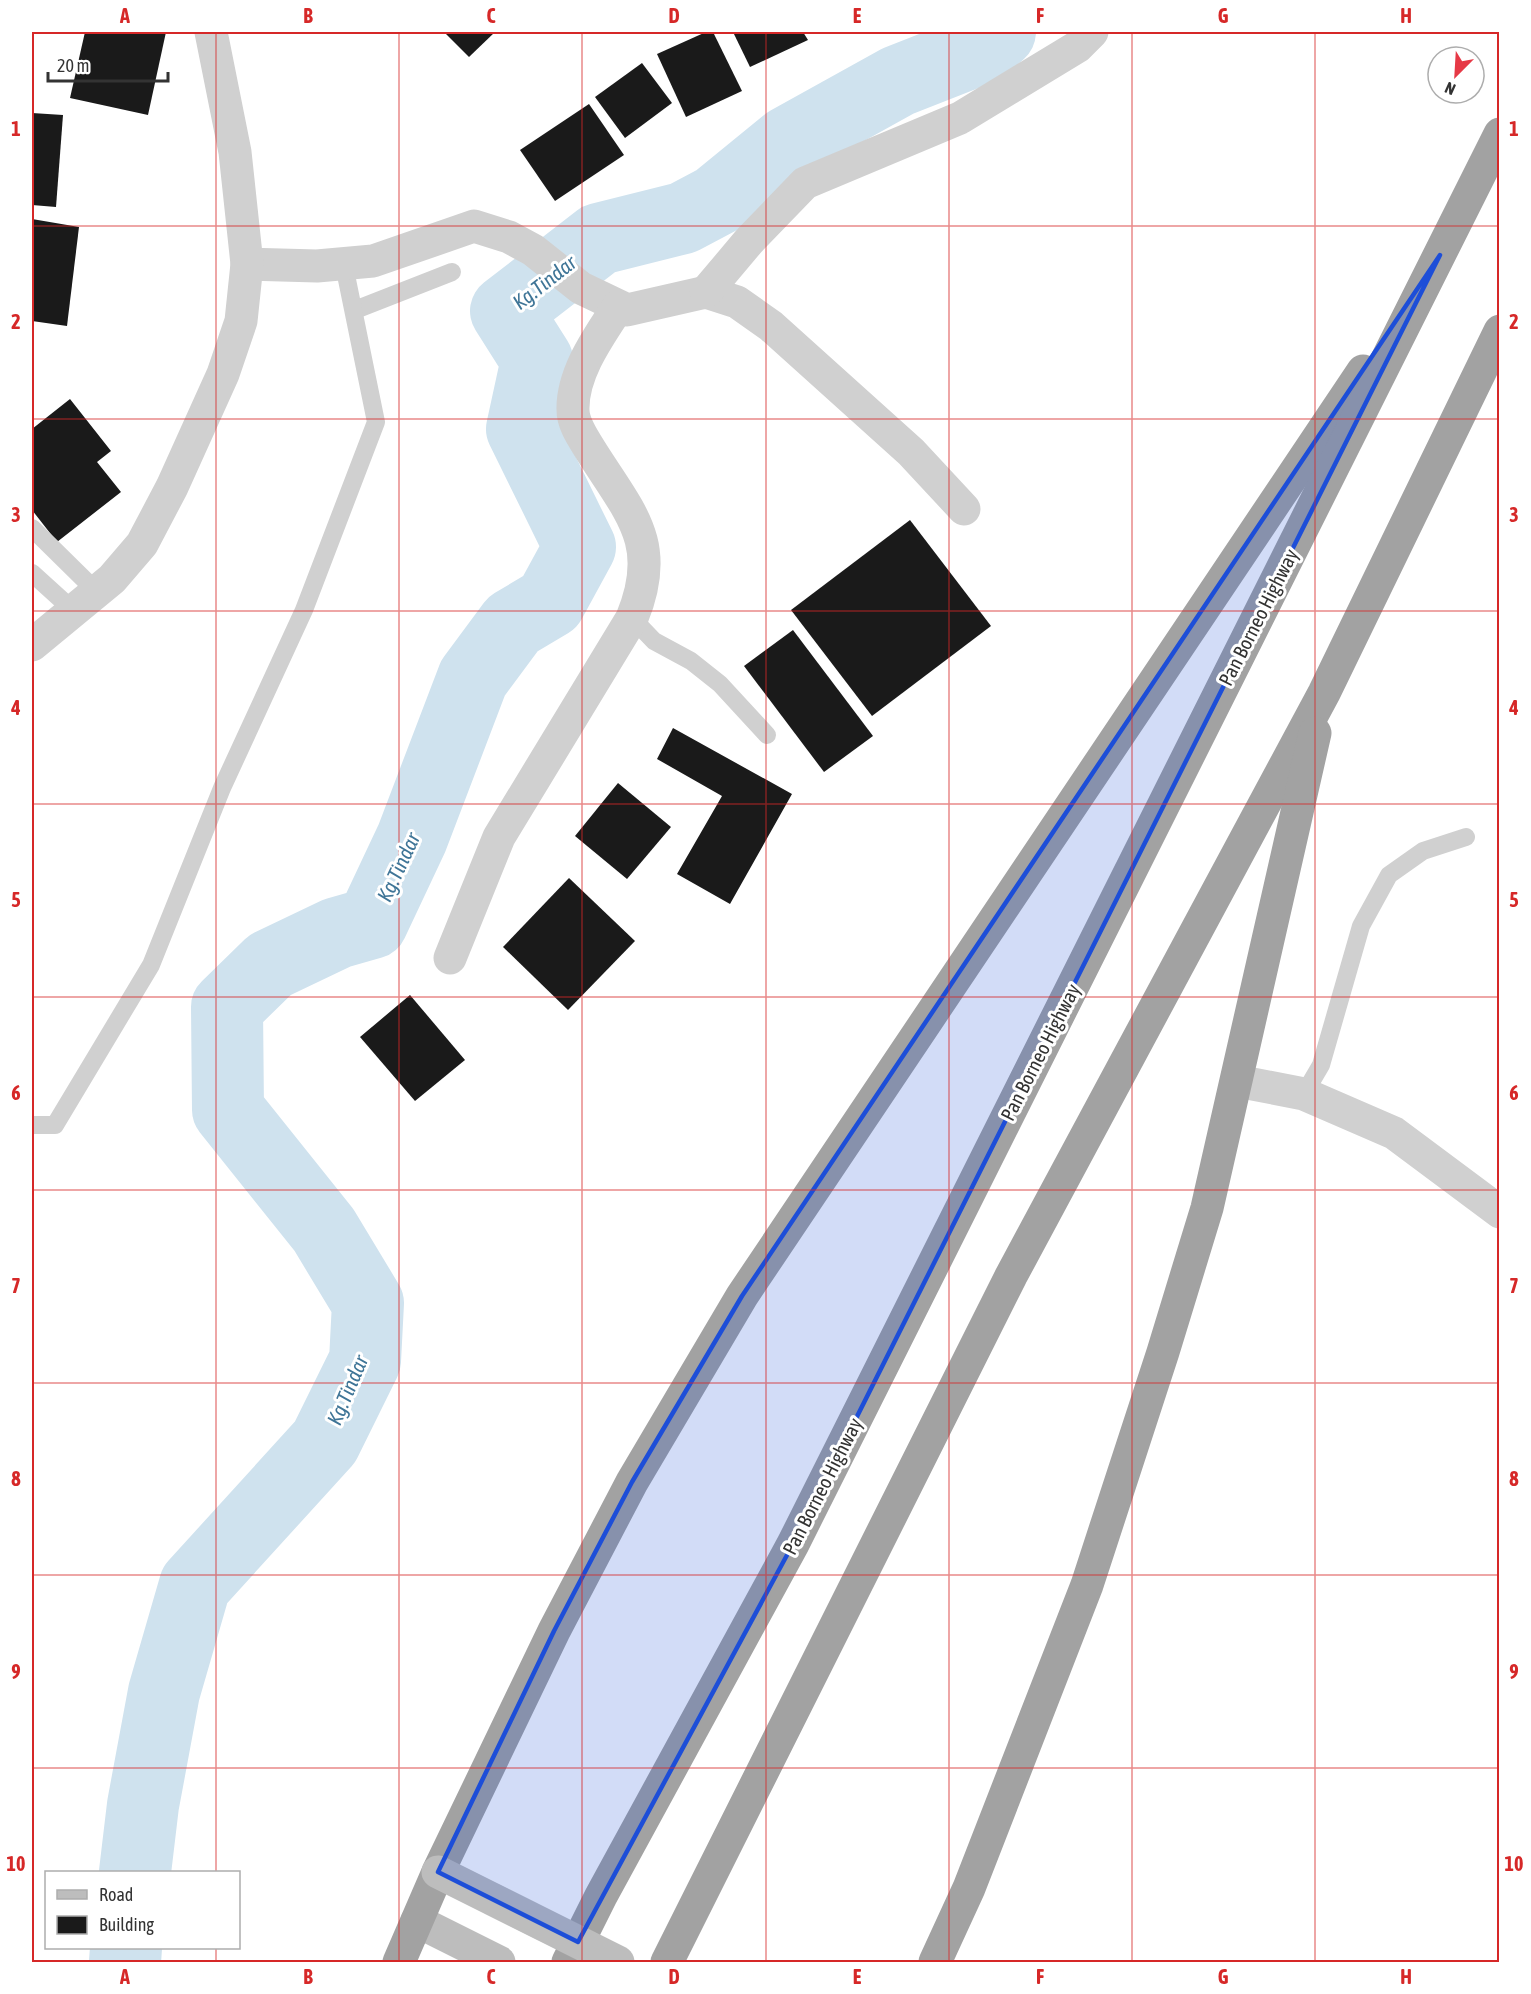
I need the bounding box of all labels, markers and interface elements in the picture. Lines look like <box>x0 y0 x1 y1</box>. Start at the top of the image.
text: A <box>119 4 130 27</box>
text: B <box>303 4 313 27</box>
text: C <box>487 4 496 27</box>
text: D <box>668 4 680 27</box>
text: E <box>853 4 862 27</box>
text: F <box>1036 4 1044 27</box>
text: G <box>1218 4 1229 27</box>
text: H <box>1400 4 1412 27</box>
scale bar <box>48 45 168 83</box>
north arrow <box>1426 45 1486 105</box>
text: 20 m <box>57 55 89 76</box>
text: N <box>1442 79 1458 99</box>
text: 1 <box>11 117 21 140</box>
text: 1 <box>1509 117 1519 140</box>
water label: Kg.Tindar <box>508 250 581 314</box>
text: 2 <box>11 310 21 333</box>
text: 2 <box>1509 310 1519 333</box>
text: 3 <box>11 503 21 526</box>
text: 3 <box>1509 503 1519 526</box>
street label: Pan Borneo Highway <box>1214 545 1302 689</box>
text: 4 <box>10 696 21 719</box>
text: 4 <box>1508 696 1519 719</box>
water label: Kg.Tindar <box>372 828 425 905</box>
text: 5 <box>11 888 21 911</box>
text: 5 <box>1509 888 1519 911</box>
street label: Pan Borneo Highway <box>996 980 1084 1124</box>
text: 6 <box>11 1081 21 1104</box>
text: 6 <box>1509 1081 1519 1104</box>
text: 7 <box>11 1274 21 1297</box>
text: 7 <box>1509 1274 1519 1297</box>
water label: Kg.Tindar <box>322 1351 373 1428</box>
street label: Pan Borneo Highway <box>778 1414 866 1558</box>
text: 8 <box>11 1467 21 1490</box>
text: 8 <box>1509 1467 1519 1490</box>
text: 9 <box>11 1660 21 1683</box>
text: 9 <box>1509 1660 1519 1683</box>
text: 10 <box>7 1852 25 1875</box>
text: 10 <box>1505 1852 1523 1875</box>
legend <box>45 1871 240 1949</box>
text: Road <box>99 1884 133 1905</box>
text: Building <box>99 1914 154 1935</box>
text: A <box>119 1965 130 1988</box>
text: B <box>303 1965 313 1988</box>
text: C <box>487 1965 496 1988</box>
text: D <box>668 1965 680 1988</box>
text: E <box>853 1965 862 1988</box>
text: F <box>1036 1965 1044 1988</box>
text: G <box>1218 1965 1229 1988</box>
text: H <box>1400 1965 1412 1988</box>

